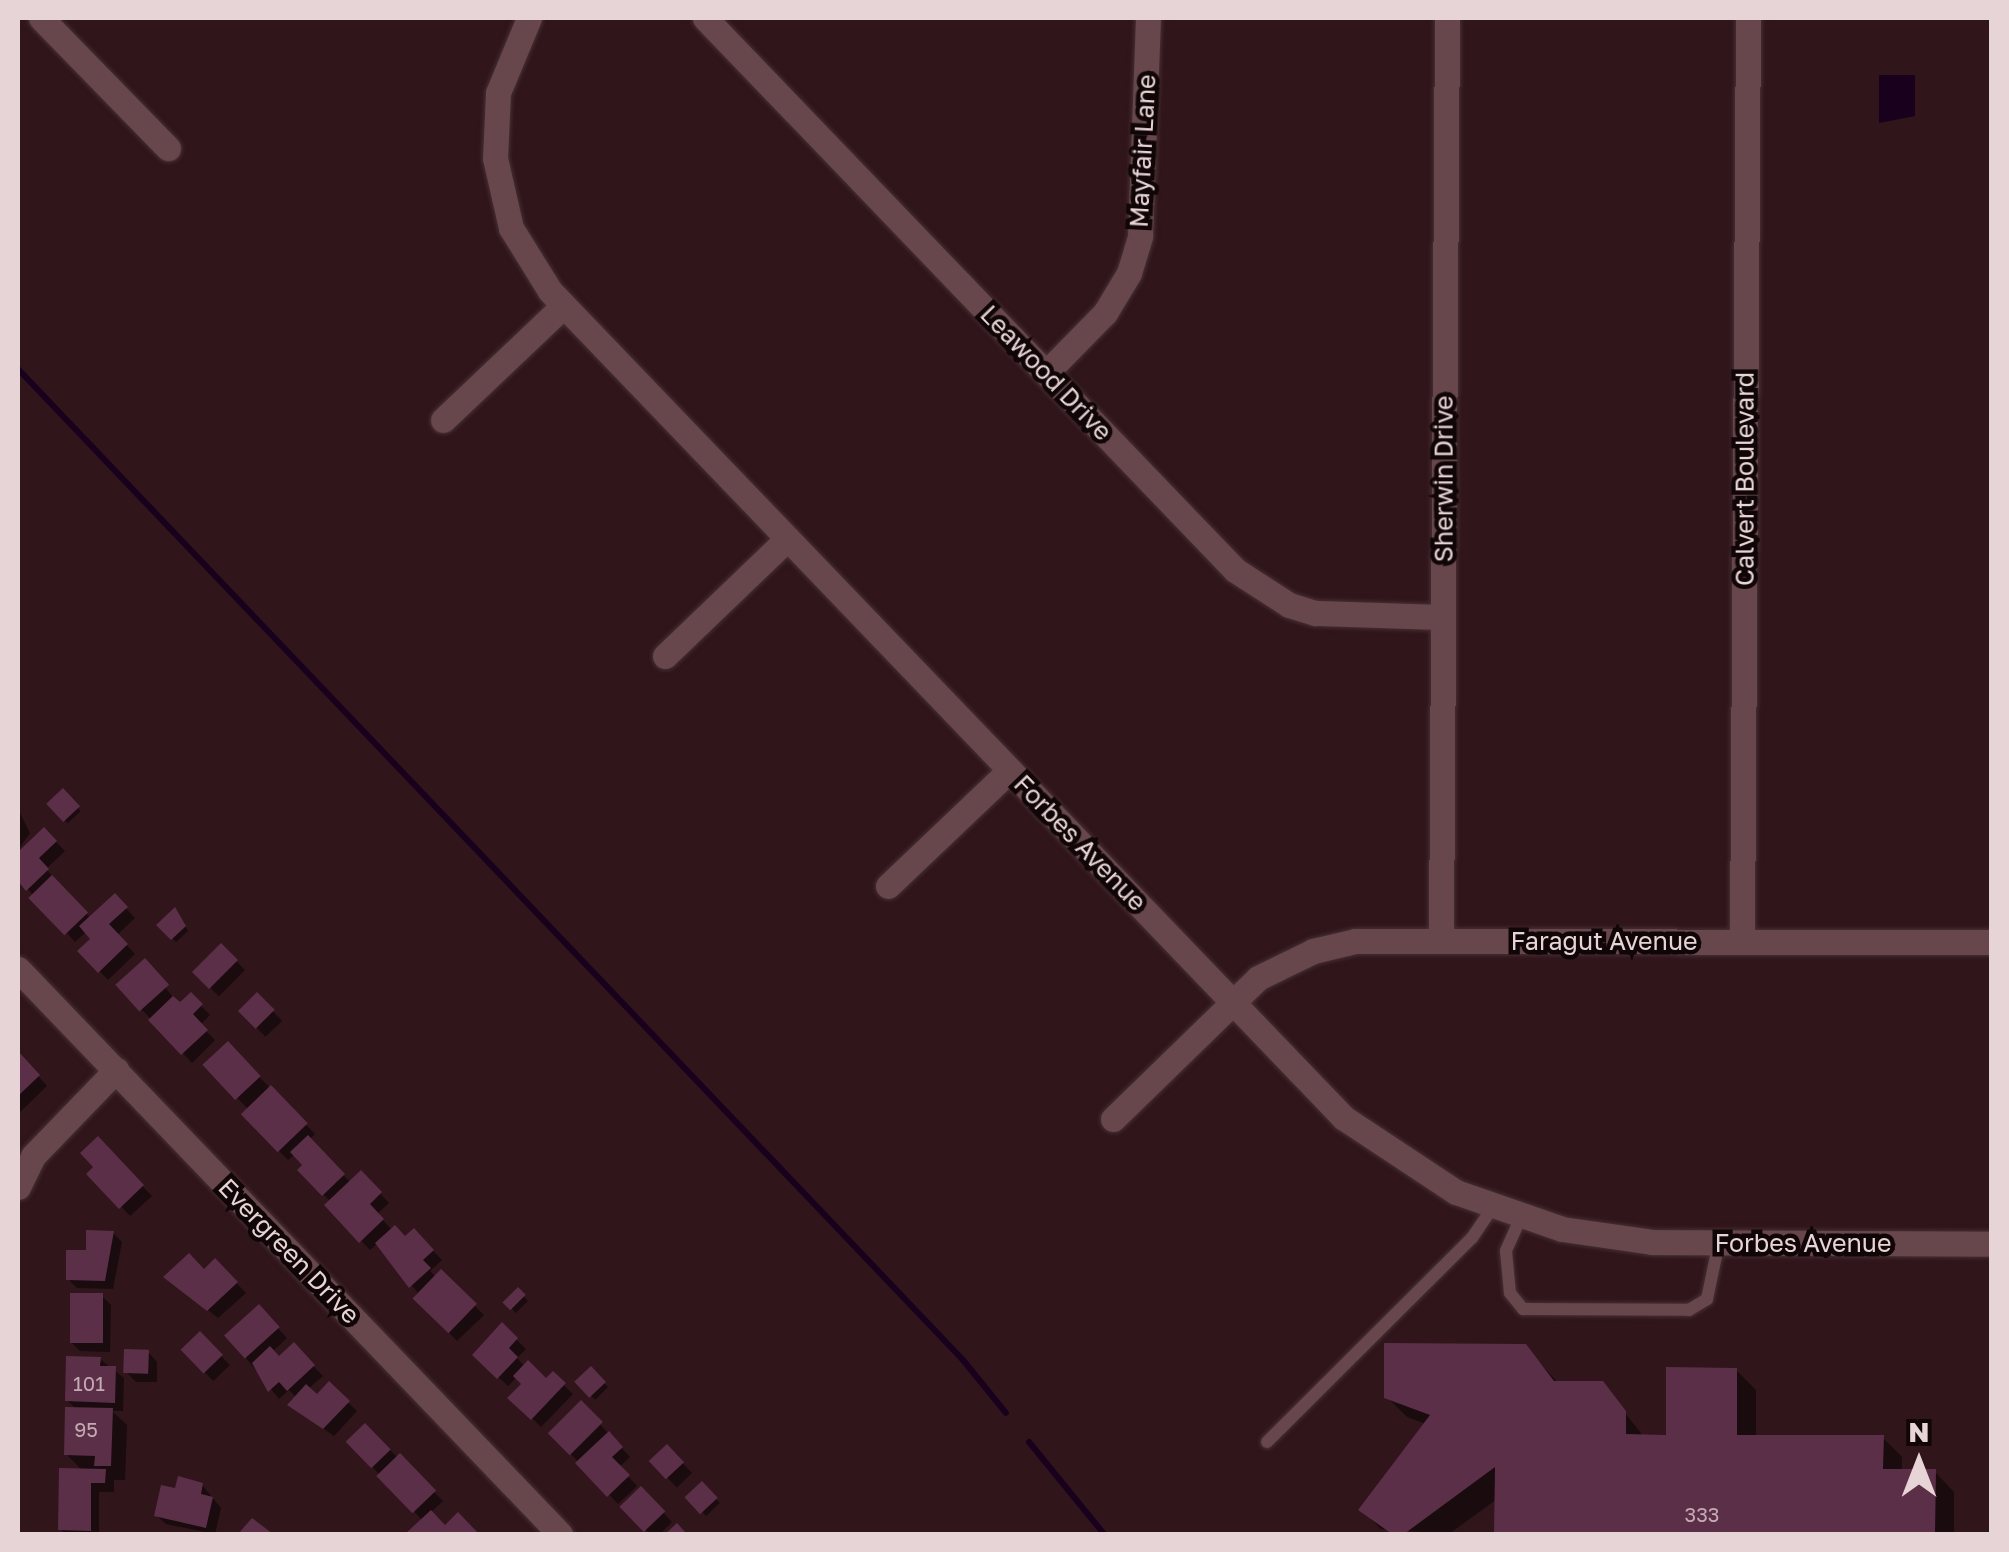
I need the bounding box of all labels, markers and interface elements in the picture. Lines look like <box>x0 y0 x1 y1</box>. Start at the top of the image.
street label: Mayfair Lane <box>1124 74 1162 228</box>
street label: Leawood Drive <box>974 299 1118 447</box>
street label: Calvert Boulevard <box>1730 372 1760 586</box>
street label: Sherwin Drive <box>1429 396 1459 562</box>
street label: Forbes Avenue <box>1008 769 1152 917</box>
street label: Faragut Avenue <box>1510 926 1698 956</box>
street label: Evergreen Drive <box>212 1172 366 1330</box>
street label: Forbes Avenue <box>1715 1228 1891 1258</box>
house number: 101 <box>73 1371 105 1395</box>
north arrow <box>1869 1412 1969 1512</box>
text: N <box>1908 1415 1930 1448</box>
house number: 95 <box>74 1417 98 1441</box>
house number: 333 <box>1684 1502 1720 1526</box>

